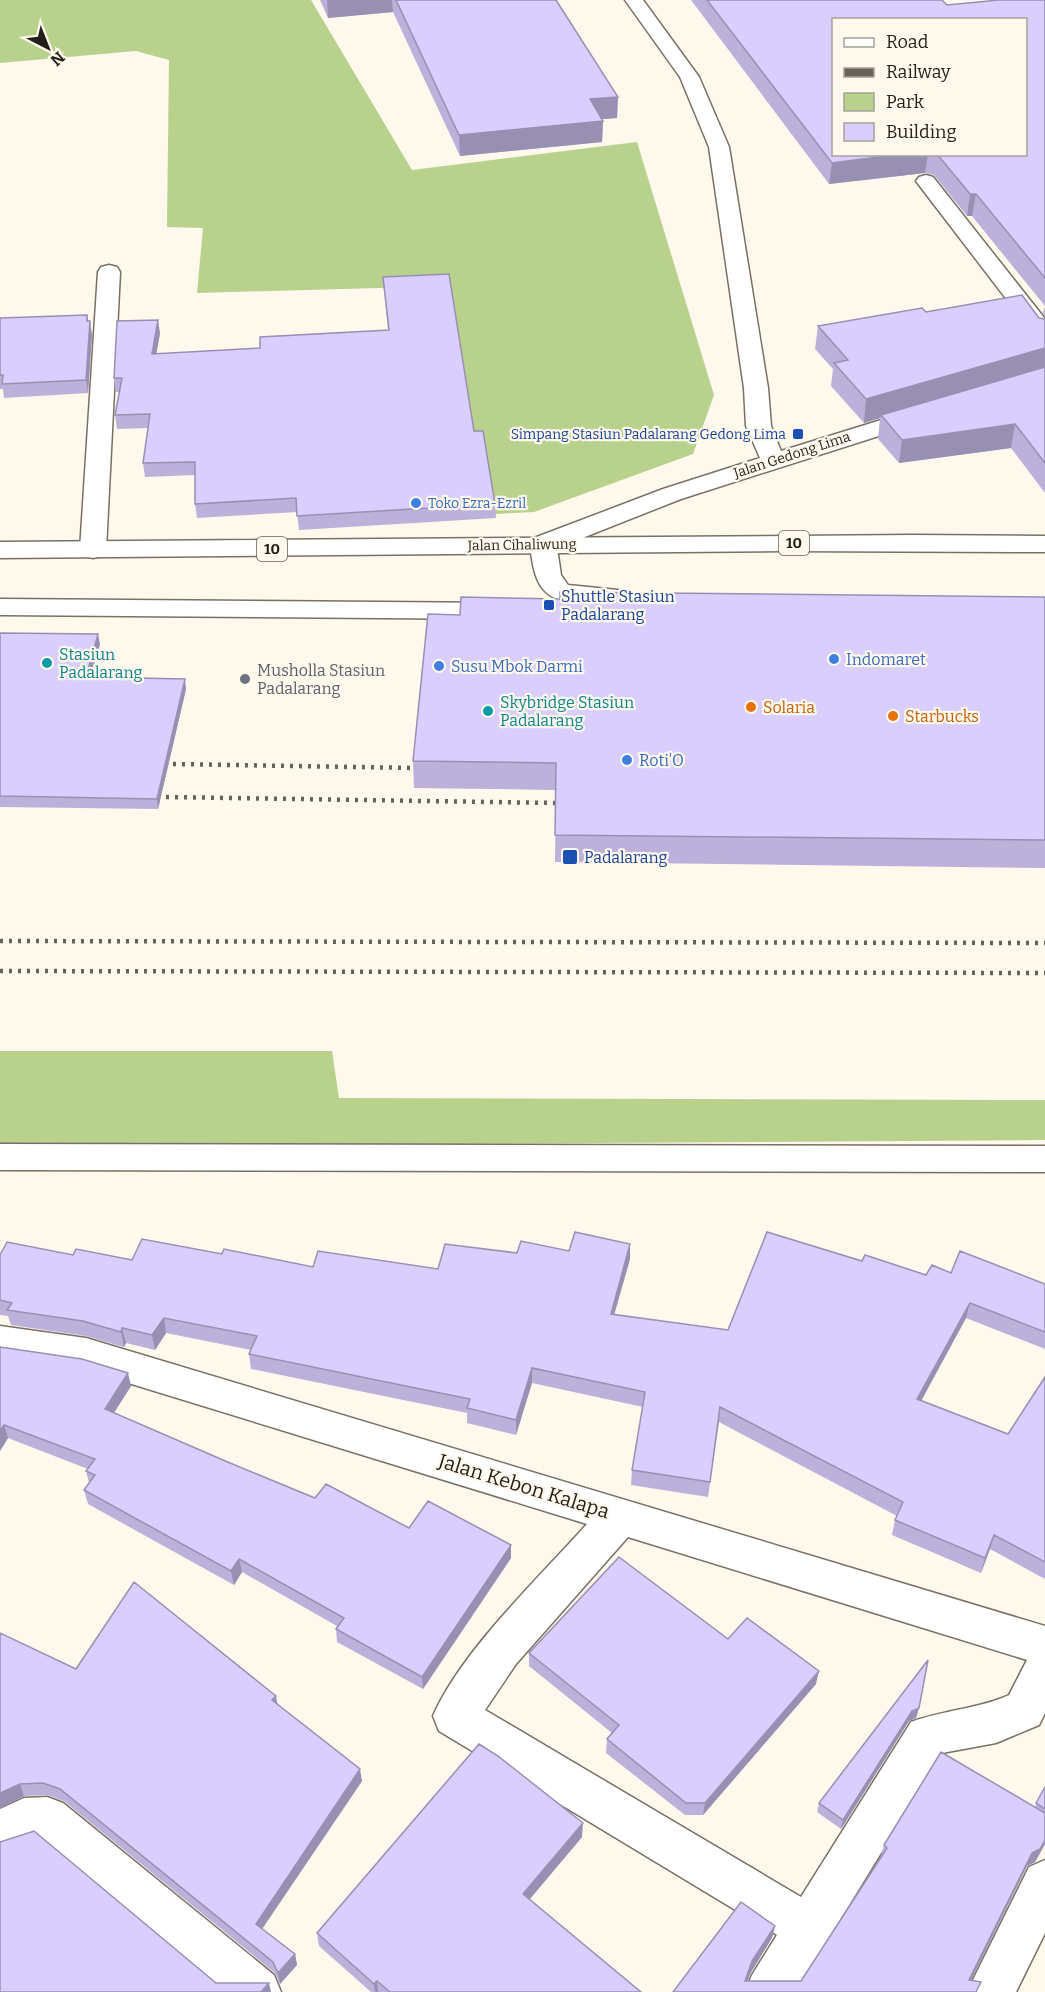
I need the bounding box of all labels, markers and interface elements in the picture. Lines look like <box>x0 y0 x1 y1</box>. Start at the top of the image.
north arrow <box>18 18 78 78</box>
legend <box>832 18 1027 156</box>
text: Road <box>886 31 929 53</box>
text: N <box>47 48 69 70</box>
text: Railway <box>886 61 951 83</box>
text: Park <box>886 91 925 113</box>
text: Building <box>886 121 957 143</box>
place label: Simpang Stasiun Padalarang Gedong Lima <box>511 426 786 443</box>
marker: Simpang Stasiun Padalarang Gedong Lima <box>791 427 805 441</box>
street label: Jalan Gedong Lima <box>731 428 853 482</box>
place label: Toko Ezra-Ezril <box>428 495 526 512</box>
marker: Toko Ezra-Ezril <box>409 496 423 510</box>
road number: 10 <box>779 531 809 555</box>
street label: Jalan Cihaliwung <box>466 536 577 554</box>
road number: 10 <box>257 537 287 561</box>
place label: Shuttle Stasiun Padalarang <box>561 587 675 624</box>
marker: Shuttle Stasiun Padalarang <box>542 598 556 612</box>
place label: Stasiun Padalarang <box>59 645 143 682</box>
place label: Indomaret <box>846 650 926 669</box>
marker: Indomaret <box>827 652 841 666</box>
marker: Stasiun Padalarang <box>40 656 54 670</box>
place label: Susu Mbok Darmi <box>451 657 583 676</box>
marker: Susu Mbok Darmi <box>432 659 446 673</box>
place label: Musholla Stasiun Padalarang <box>257 661 385 698</box>
marker: Musholla Stasiun Padalarang <box>238 672 252 686</box>
place label: Skybridge Stasiun Padalarang <box>500 693 634 730</box>
place label: Solaria <box>763 698 815 717</box>
marker: Solaria <box>744 700 758 714</box>
marker: Skybridge Stasiun Padalarang <box>481 704 495 718</box>
place label: Starbucks <box>905 707 979 726</box>
marker: Starbucks <box>886 709 900 723</box>
place label: Roti'O <box>639 751 684 770</box>
marker: Roti'O <box>620 753 634 767</box>
marker: Padalarang <box>561 848 579 866</box>
place label: Padalarang <box>584 848 668 867</box>
street label: Jalan Kebon Kalapa <box>435 1448 613 1523</box>

